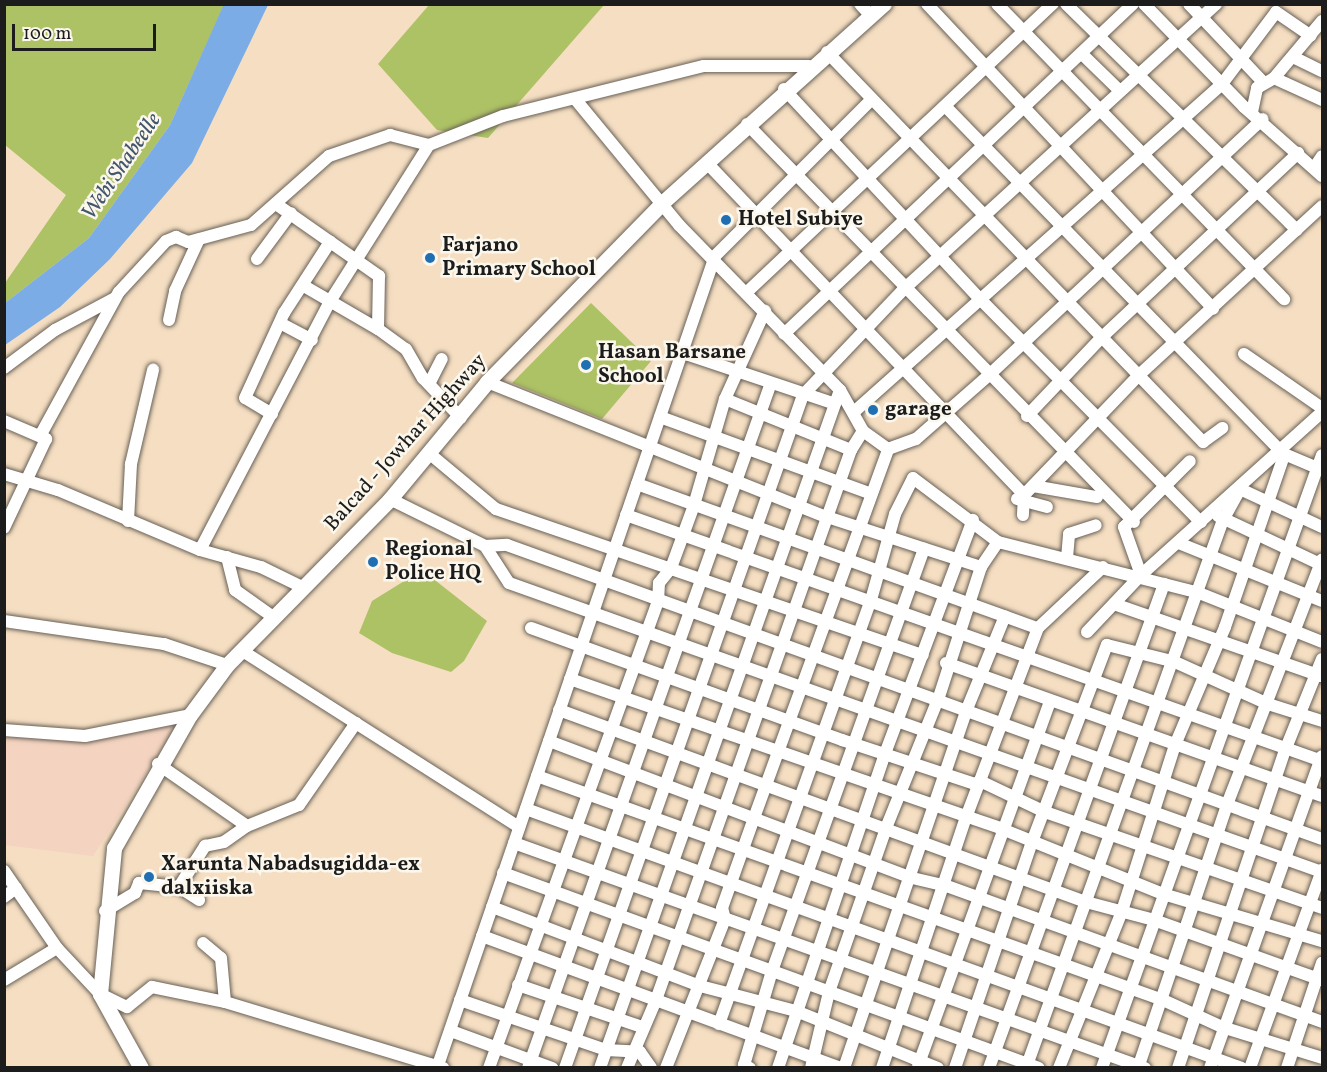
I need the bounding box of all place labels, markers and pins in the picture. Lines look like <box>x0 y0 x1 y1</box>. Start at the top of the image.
place label: Hotel Subiye <box>738 207 863 233</box>
marker: Hotel Subiye <box>719 213 733 227</box>
place label: Farjano Primary School <box>442 233 596 283</box>
marker: Farjano Primary School <box>423 251 437 265</box>
place label: Hasan Barsane School <box>598 340 746 390</box>
marker: Hasan Barsane School <box>579 358 593 372</box>
place label: garage <box>885 397 952 423</box>
marker: garage <box>866 403 880 417</box>
place label: Regional Police HQ <box>385 537 481 587</box>
marker: Regional Police HQ <box>366 555 380 569</box>
place label: Xarunta Nabadsugidda-ex dalxiiska <box>161 852 420 902</box>
marker: Xarunta Nabadsugidda-ex dalxiiska <box>142 870 156 884</box>

